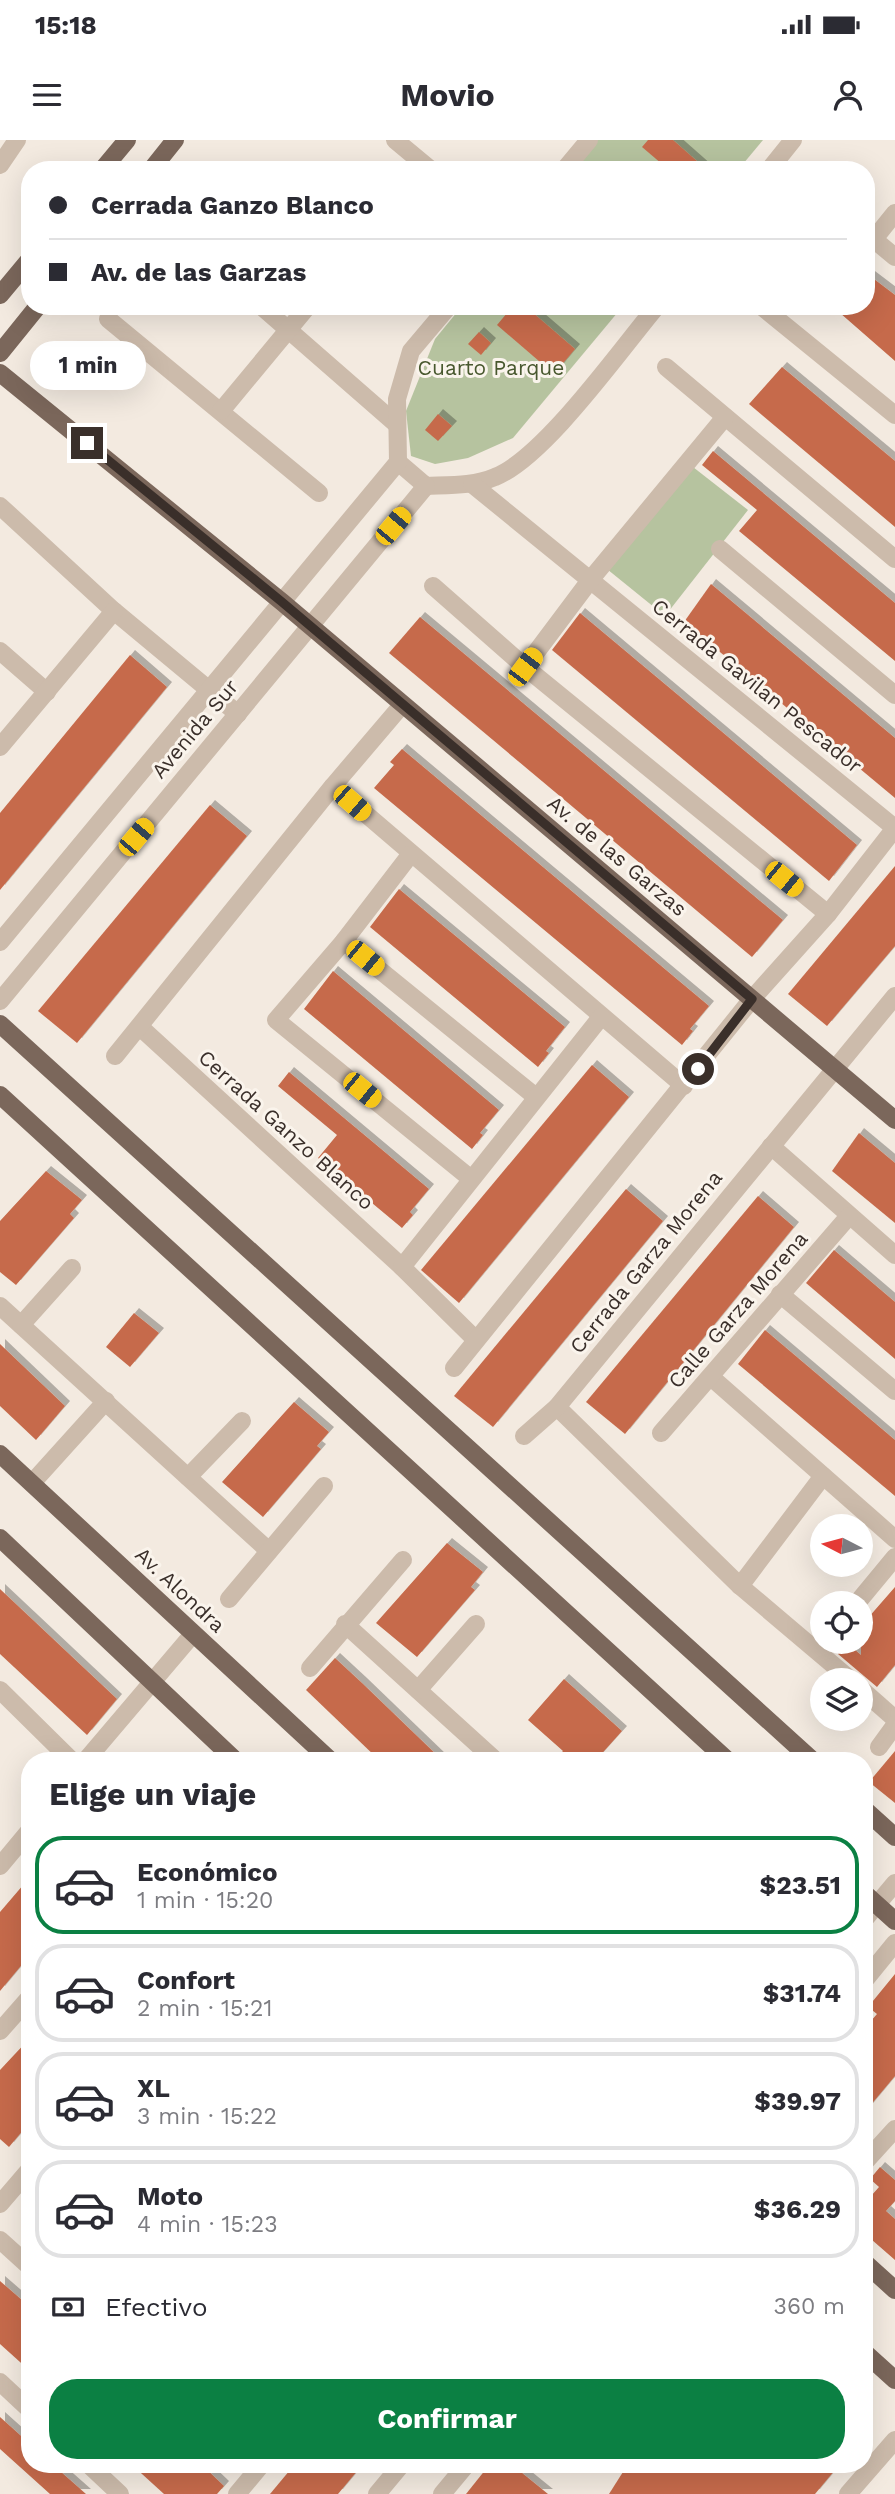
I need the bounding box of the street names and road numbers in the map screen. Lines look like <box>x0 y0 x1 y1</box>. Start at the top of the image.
street label: Cerrada Gavilan Pescador <box>647 593 868 778</box>
street label: Avenida Sur <box>146 674 243 783</box>
street label: Av. de las Garzas <box>543 790 692 921</box>
street label: Cerrada Ganzo Blanco <box>194 1044 379 1215</box>
street label: Cerrada Garza Morena <box>564 1165 727 1358</box>
street label: Calle Garza Morena <box>663 1226 813 1393</box>
street label: Av. Alondra <box>130 1542 231 1638</box>

